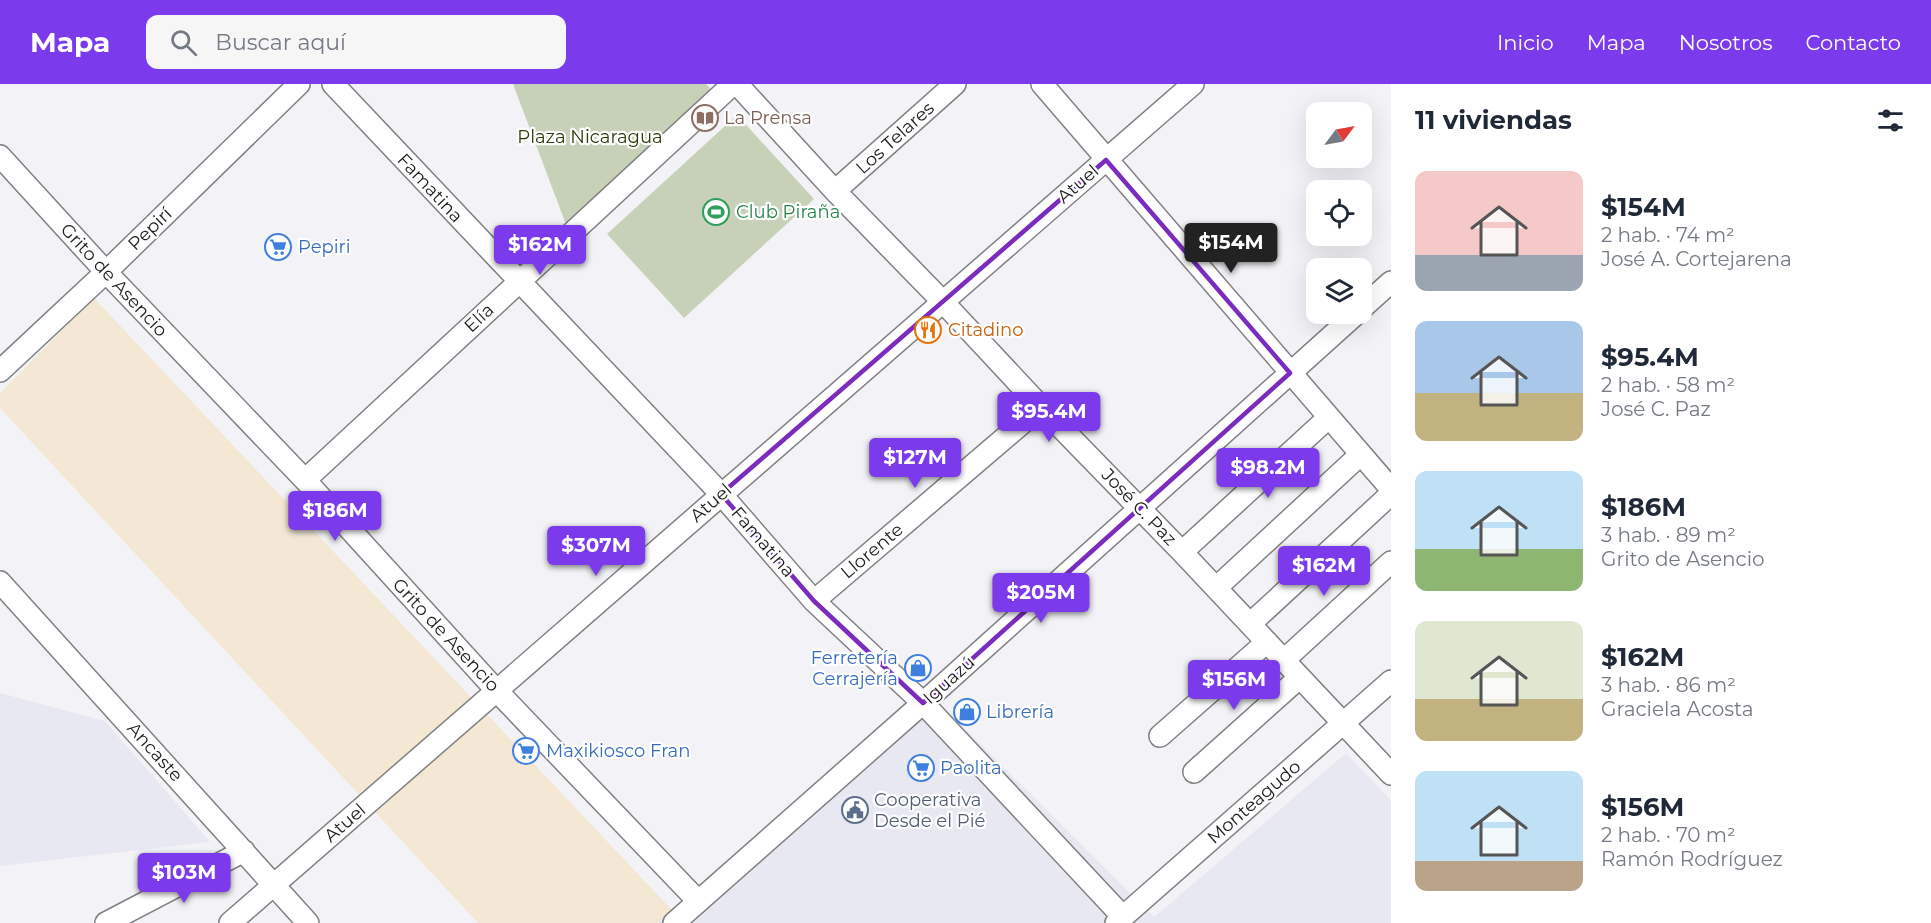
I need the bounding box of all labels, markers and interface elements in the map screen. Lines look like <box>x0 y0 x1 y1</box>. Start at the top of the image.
search box <box>146 15 566 69</box>
text: Mapa <box>30 25 110 59</box>
icon: search <box>167 26 200 59</box>
text: Buscar aquí <box>215 29 346 56</box>
text: Inicio <box>1497 30 1554 55</box>
text: Mapa <box>1587 30 1646 55</box>
text: Nosotros <box>1679 30 1772 55</box>
text: Contacto <box>1805 30 1901 55</box>
street label: Los Telares <box>851 97 939 179</box>
north arrow <box>1306 102 1372 168</box>
map controls <box>1306 102 1372 324</box>
library icon: La Prensa <box>690 103 720 133</box>
text: 11 viviendas <box>1415 104 1572 136</box>
icon: filters <box>1874 104 1907 137</box>
place label: La Prensa <box>724 107 812 129</box>
park label: Plaza Nicaragua <box>517 126 663 148</box>
street label: Famatina <box>393 149 467 227</box>
street label: Atuel <box>1053 160 1103 208</box>
button: locate <box>1306 180 1372 246</box>
text: $154M <box>1601 191 1686 223</box>
icon: home <box>1463 195 1535 267</box>
sports icon: Club Piraña <box>701 197 731 227</box>
place label: Club Piraña <box>736 201 840 223</box>
street label: Pepirí <box>123 202 177 255</box>
street label: Grito de Asencio <box>56 219 172 341</box>
pin: $154M <box>1189 223 1273 274</box>
text: 2 hab. · 74 m² <box>1601 223 1735 247</box>
pin: $162M <box>498 225 582 276</box>
text: $154M <box>1198 230 1264 254</box>
supermarket icon: Pepiri <box>263 232 293 262</box>
text: $162M <box>508 232 572 256</box>
place label: Pepiri <box>298 236 351 258</box>
text: José A. Cortejarena <box>1601 247 1792 271</box>
button: layers <box>1306 258 1372 324</box>
street label: Elía <box>460 299 498 337</box>
restaurant icon: Citadino <box>913 315 943 345</box>
place label: Citadino <box>948 319 1024 341</box>
text: $95.4M <box>1601 341 1699 373</box>
icon: home <box>1463 345 1535 417</box>
text: 2 hab. · 58 m² <box>1601 373 1735 397</box>
pin: $95.4M <box>1000 392 1098 443</box>
text: José C. Paz <box>1601 397 1711 421</box>
text: $95.4M <box>1011 399 1087 423</box>
pin: $127M <box>873 438 957 489</box>
text: $127M <box>883 445 947 469</box>
pin: $98.2M <box>1219 448 1317 499</box>
text: $98.2M <box>1230 455 1306 479</box>
street label: José C. Paz <box>1096 463 1181 550</box>
street label: Atuel <box>686 479 736 527</box>
pin: $186M <box>293 491 377 542</box>
text: $186M <box>1601 491 1686 523</box>
icon: home <box>1463 495 1535 567</box>
text: $186M <box>302 498 368 522</box>
street label: Famatina <box>726 502 800 582</box>
street label: Llorente <box>836 519 908 583</box>
text: 3 hab. · 89 m² <box>1601 523 1736 547</box>
pin: $307M <box>554 526 638 577</box>
text: $307M <box>561 533 631 557</box>
pin: $162M <box>1282 546 1366 597</box>
text: Grito de Asencio <box>1601 547 1765 571</box>
text: $162M <box>1292 553 1356 577</box>
pin: $205M <box>999 573 1083 624</box>
street label: Grito de Asencio <box>388 574 504 696</box>
text: $205M <box>1006 580 1076 604</box>
text: $162M <box>1601 641 1684 673</box>
icon: home <box>1463 645 1535 717</box>
place label: Ferretería Cerrajería <box>811 647 898 690</box>
street label: Iguazú <box>919 651 979 709</box>
shop icon: Ferretería Cerrajería <box>903 653 933 683</box>
pin: $156M <box>1192 660 1276 711</box>
text: $156M <box>1202 667 1266 691</box>
text: 3 hab. · 86 m² <box>1601 673 1736 697</box>
shop icon: Librería <box>952 697 982 727</box>
text: Graciela Acosta <box>1601 697 1754 721</box>
place label: Librería <box>986 701 1054 723</box>
street label: Ancaste <box>123 718 187 786</box>
supermarket icon: Maxikiosco Fran <box>511 736 541 766</box>
place label: Maxikiosco Fran <box>546 740 690 762</box>
supermarket icon: Paolita <box>906 753 936 783</box>
street label: Monteagudo <box>1203 755 1305 849</box>
place label: Paolita <box>940 757 1002 779</box>
place label: Cooperativa Desde el Pié <box>874 789 986 832</box>
text: $156M <box>1601 791 1684 823</box>
public building icon: Cooperativa Desde el Pié <box>840 795 870 825</box>
icon: home <box>1463 795 1535 867</box>
street label: Atuel <box>320 799 370 847</box>
text: 2 hab. · 70 m² <box>1601 823 1736 847</box>
text: Ramón Rodríguez <box>1601 847 1783 871</box>
pin: $103M <box>142 853 226 904</box>
text: $103M <box>152 860 216 884</box>

